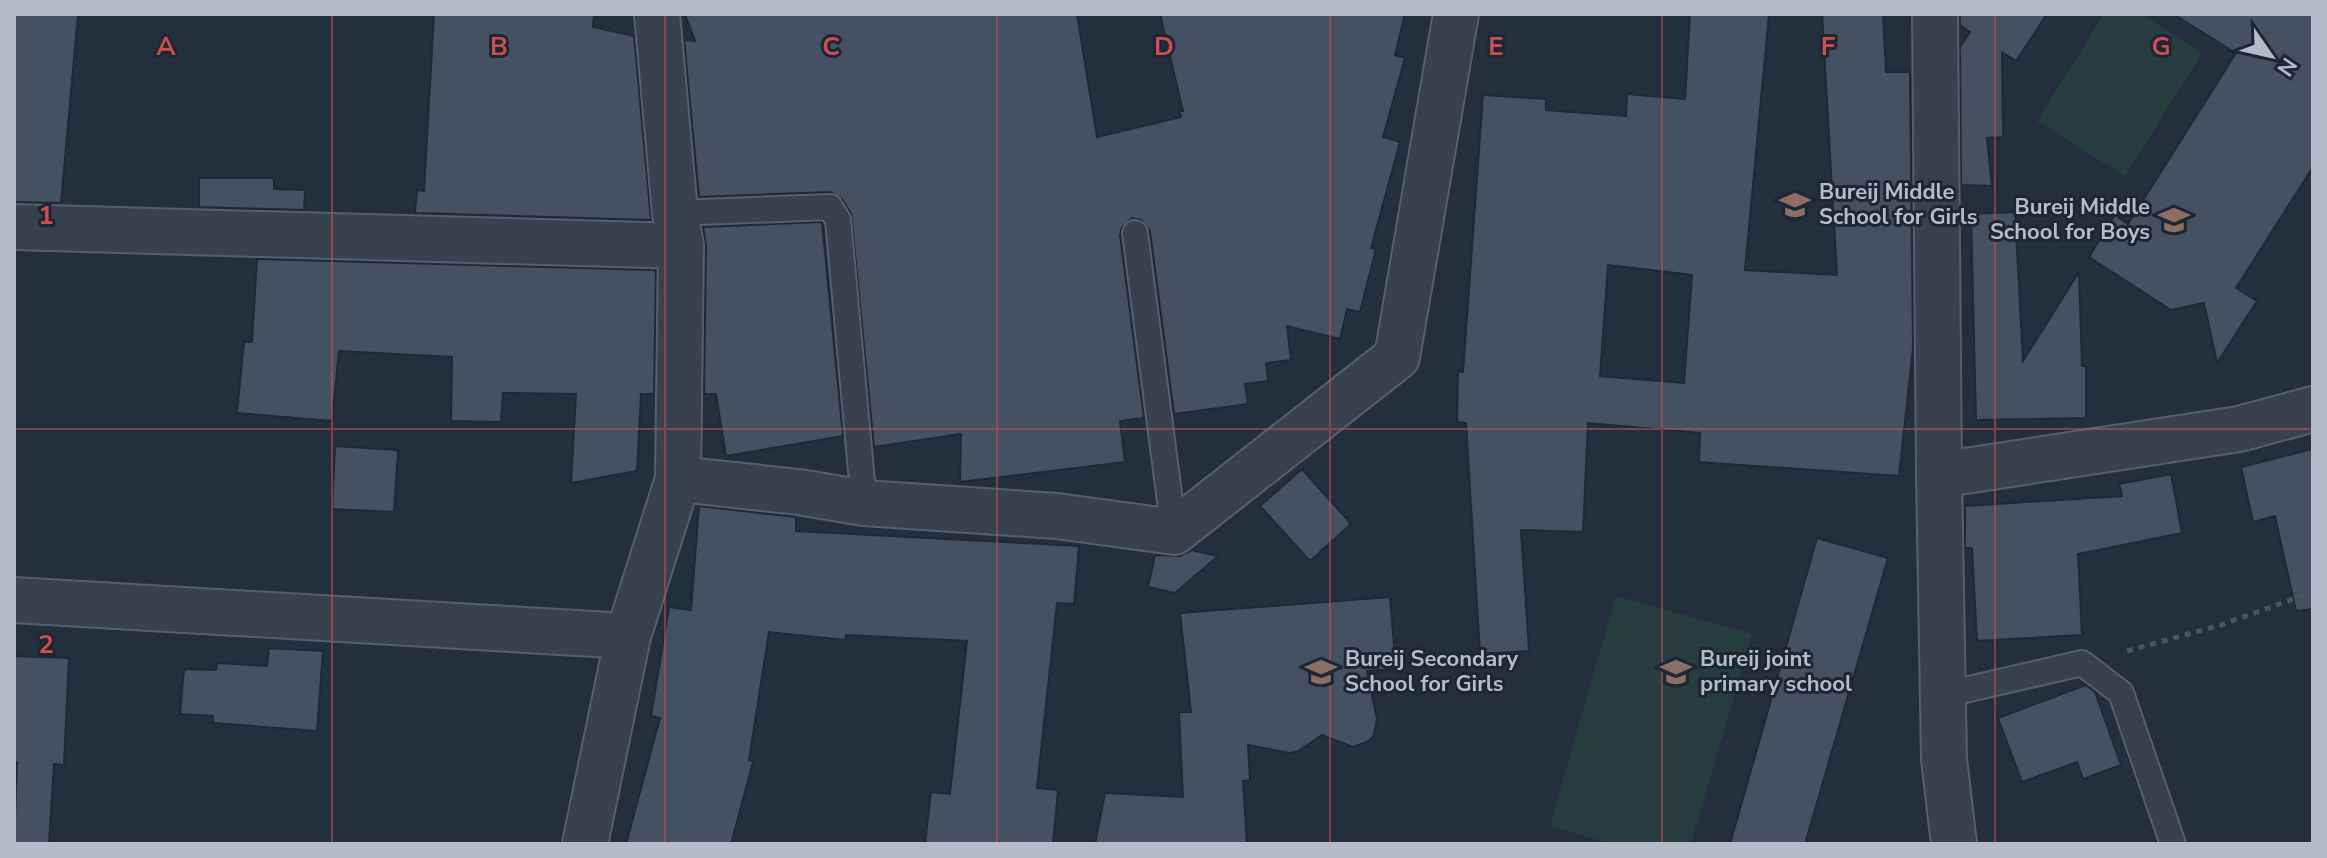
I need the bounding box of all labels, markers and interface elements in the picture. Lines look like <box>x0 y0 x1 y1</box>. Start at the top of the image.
north arrow <box>2231 16 2311 96</box>
text: A <box>156 29 176 64</box>
text: B <box>490 29 508 64</box>
text: C <box>822 29 840 64</box>
text: D <box>1154 29 1174 64</box>
text: E <box>1488 29 1504 64</box>
text: F <box>1821 29 1835 64</box>
text: G <box>2151 29 2171 64</box>
text: N <box>2270 51 2304 82</box>
place label: Bureij Middle School for Girls <box>1819 177 1977 232</box>
school or university icon: Bureij Middle School for Girls <box>1778 188 1812 222</box>
place label: Bureij Middle School for Boys <box>1990 192 2150 247</box>
text: 1 <box>38 198 54 233</box>
school or university icon: Bureij Middle School for Boys <box>2157 203 2191 237</box>
text: 2 <box>38 627 54 662</box>
place label: Bureij Secondary School for Girls <box>1345 644 1519 699</box>
place label: Bureij joint primary school <box>1700 644 1852 699</box>
school or university icon: Bureij Secondary School for Girls <box>1304 655 1338 689</box>
school or university icon: Bureij joint primary school <box>1659 655 1693 689</box>

